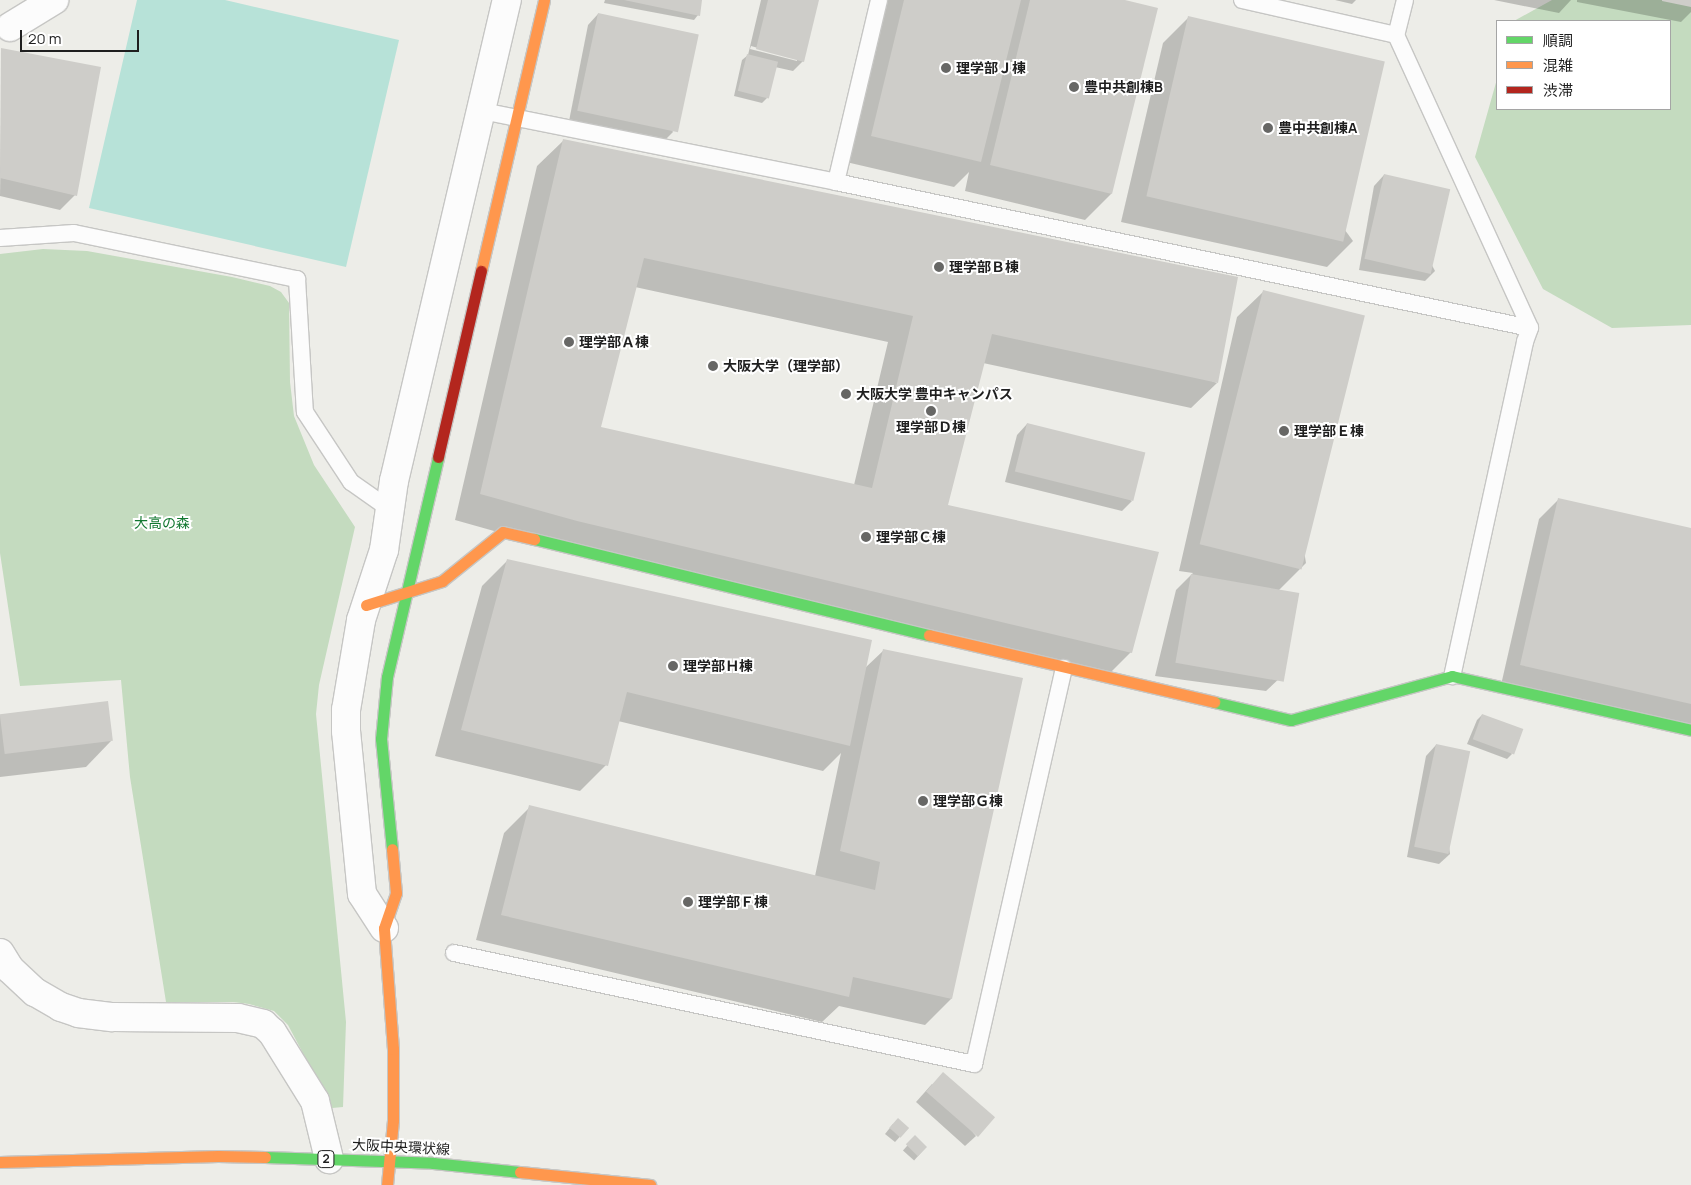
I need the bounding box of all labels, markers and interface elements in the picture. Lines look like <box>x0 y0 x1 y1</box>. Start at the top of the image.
scale bar <box>22 20 141 52</box>
legend <box>1496 20 1671 110</box>
text: 20 m <box>28 28 61 49</box>
text: 順調 <box>1543 30 1573 51</box>
text: 混雑 <box>1543 55 1573 76</box>
place label: 理学部Ｊ棟 <box>956 60 1026 76</box>
marker: 理学部Ｊ棟 <box>940 62 952 74</box>
place label: 豊中共創棟B <box>1084 79 1163 95</box>
text: 渋滞 <box>1543 80 1573 101</box>
marker: 豊中共創棟B <box>1068 81 1080 93</box>
place label: 豊中共創棟A <box>1278 120 1357 136</box>
marker: 豊中共創棟A <box>1262 122 1274 134</box>
place label: 理学部Ｂ棟 <box>949 259 1019 275</box>
marker: 理学部Ｂ棟 <box>933 261 945 273</box>
place label: 理学部Ａ棟 <box>579 334 649 350</box>
marker: 理学部Ａ棟 <box>563 336 575 348</box>
place label: 大阪大学（理学部） <box>723 358 849 374</box>
marker: 大阪大学（理学部） <box>707 360 719 372</box>
place label: 大阪大学 豊中キャンパス <box>856 386 1013 402</box>
marker: 大阪大学 豊中キャンパス <box>840 388 852 400</box>
marker: 理学部Ｄ棟 <box>925 405 937 417</box>
place label: 理学部Ｄ棟 <box>896 419 966 435</box>
place label: 理学部Ｅ棟 <box>1294 423 1364 439</box>
marker: 理学部Ｅ棟 <box>1278 425 1290 437</box>
park label: 大高の森 <box>134 515 190 531</box>
place label: 理学部Ｃ棟 <box>876 529 946 545</box>
marker: 理学部Ｃ棟 <box>860 531 872 543</box>
place label: 理学部Ｈ棟 <box>683 658 753 674</box>
marker: 理学部Ｈ棟 <box>667 660 679 672</box>
place label: 理学部Ｇ棟 <box>933 793 1003 809</box>
marker: 理学部Ｇ棟 <box>917 795 929 807</box>
place label: 理学部Ｆ棟 <box>698 894 768 910</box>
marker: 理学部Ｆ棟 <box>682 896 694 908</box>
street label: 大阪中央環状線 <box>352 1136 450 1158</box>
road number: 2 <box>317 1150 335 1168</box>

